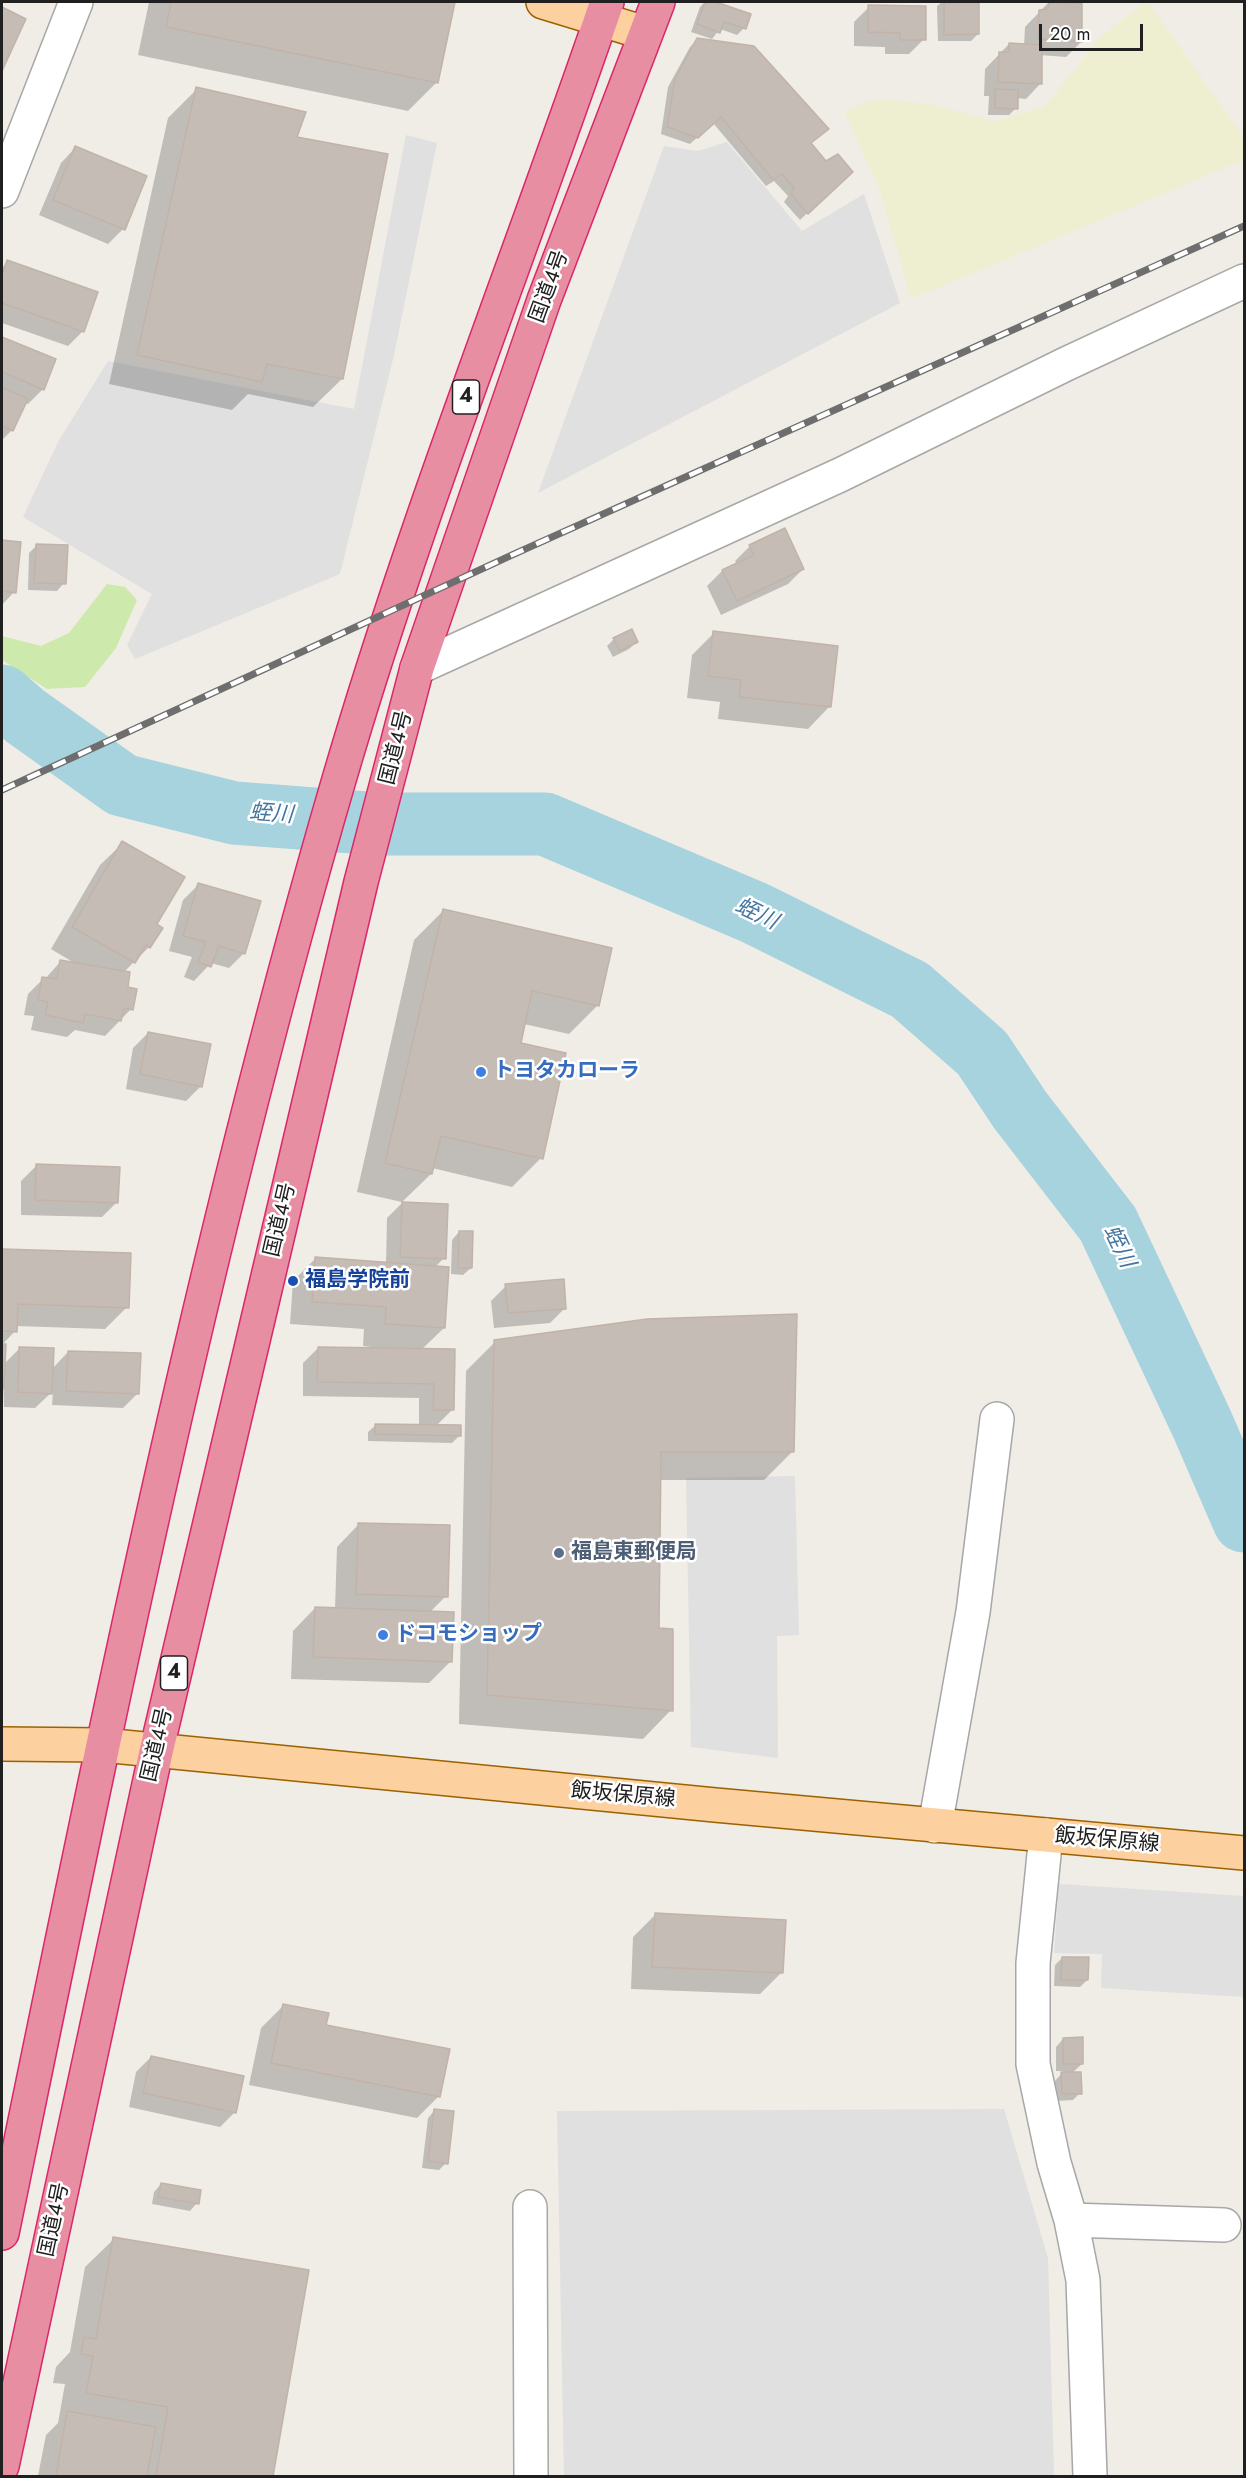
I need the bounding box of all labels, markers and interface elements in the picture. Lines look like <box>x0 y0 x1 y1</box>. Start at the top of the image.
scale bar <box>1042 12 1146 50</box>
text: 20 m <box>1050 21 1090 47</box>
street label: 国道4号 <box>525 247 575 327</box>
road number: 4 <box>452 380 480 414</box>
street label: 国道4号 <box>376 708 418 788</box>
water label: 蛭川 <box>248 800 294 830</box>
water label: 蛭川 <box>730 894 782 936</box>
place label: トヨタカローラ <box>493 1059 640 1085</box>
marker: トヨタカローラ <box>474 1065 488 1079</box>
street label: 国道4号 <box>260 1181 302 1259</box>
water label: 蛭川 <box>1096 1221 1140 1273</box>
place label: 福島学院前 <box>305 1268 410 1294</box>
marker: 福島学院前 <box>286 1274 300 1288</box>
place label: 福島東郵便局 <box>571 1540 697 1566</box>
marker: 福島東郵便局 <box>552 1546 566 1560</box>
place label: ドコモショップ <box>395 1622 542 1648</box>
marker: ドコモショップ <box>376 1628 390 1642</box>
road number: 4 <box>160 1656 188 1690</box>
street label: 国道4号 <box>137 1706 179 1784</box>
street label: 飯坂保原線 <box>570 1779 676 1813</box>
street label: 飯坂保原線 <box>1054 1824 1160 1858</box>
street label: 国道4号 <box>35 2181 75 2259</box>

